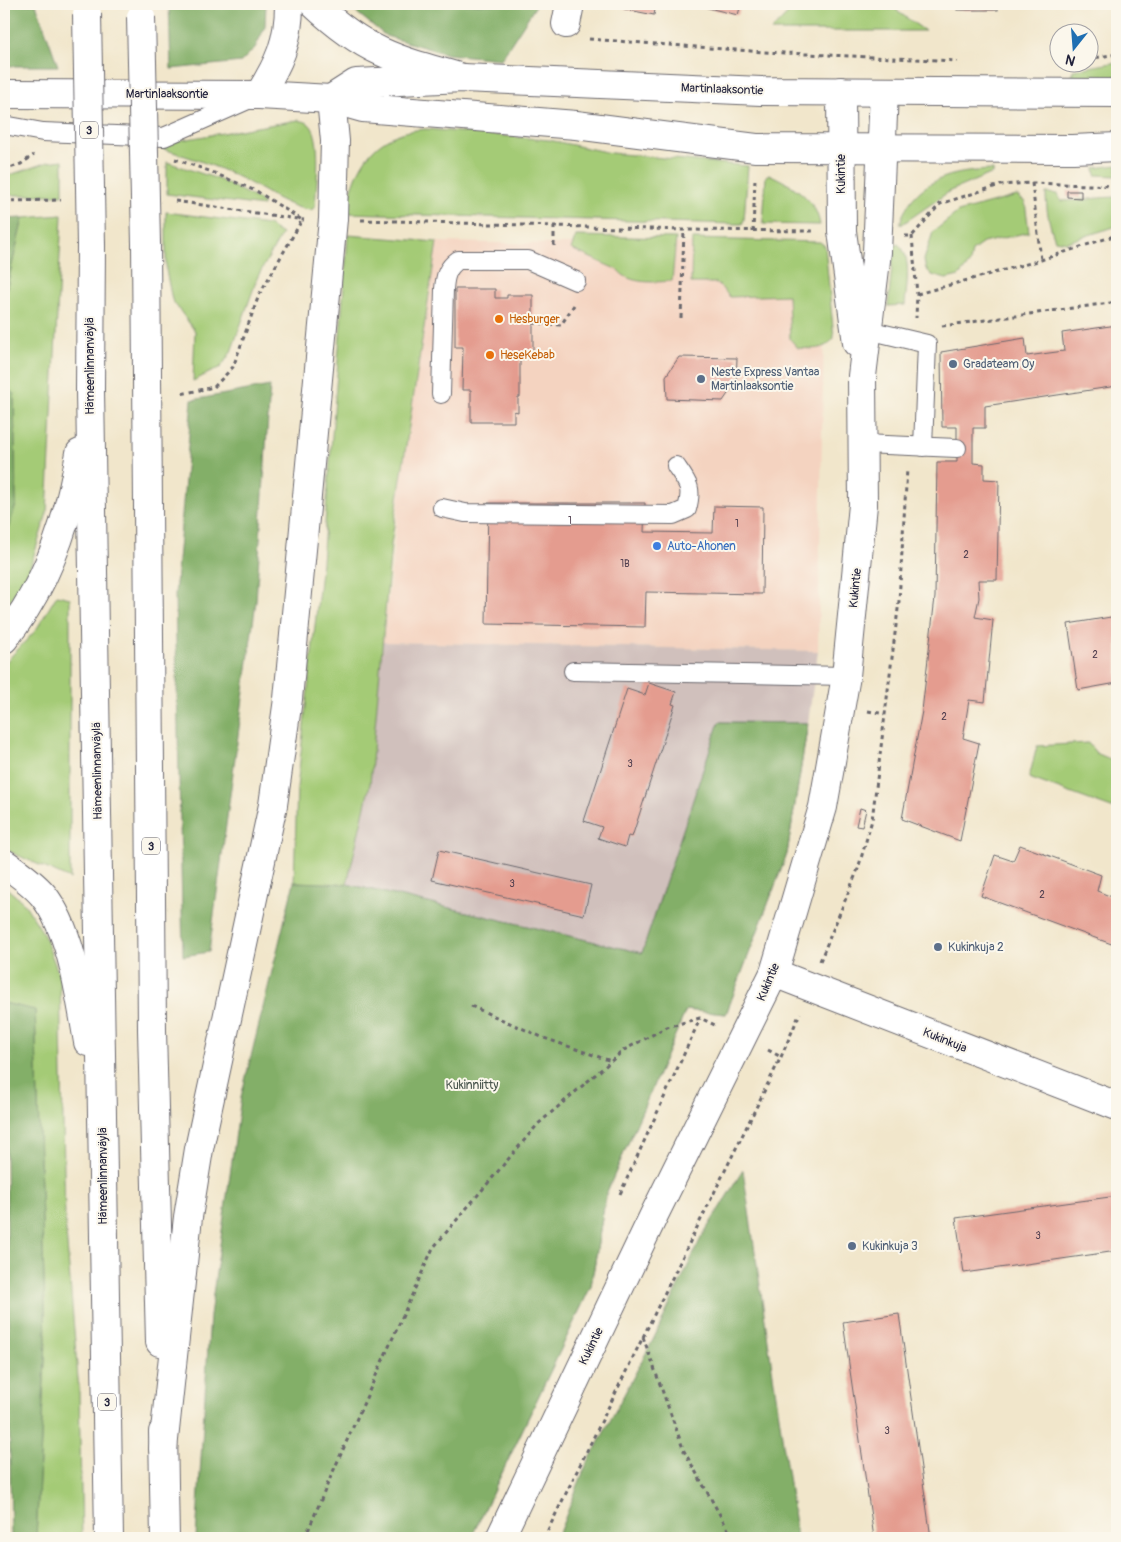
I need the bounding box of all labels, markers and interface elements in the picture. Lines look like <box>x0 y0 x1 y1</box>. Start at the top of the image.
north arrow <box>1048 22 1098 72</box>
text: N <box>1063 50 1077 69</box>
street label: Martinlaaksontie <box>681 81 764 98</box>
street label: Martinlaaksontie <box>126 87 208 102</box>
road number: 3 <box>80 122 98 138</box>
street label: Kukintie <box>834 154 849 194</box>
place label: Hesburger <box>509 312 561 327</box>
marker: Hesburger <box>493 313 505 325</box>
street label: Hämeenlinnanväylä <box>83 317 98 415</box>
place label: HeseKebab <box>500 348 555 363</box>
marker: HeseKebab <box>484 349 496 361</box>
place label: Gradateam Oy <box>963 357 1034 372</box>
marker: Gradateam Oy <box>947 358 959 370</box>
place label: Neste Express Vantaa Martinlaaksontie <box>711 365 820 394</box>
marker: Neste Express Vantaa Martinlaaksontie <box>695 373 707 385</box>
house number: 1 <box>568 515 572 527</box>
house number: 1 <box>735 518 739 530</box>
place label: Auto-Ahonen <box>667 539 736 554</box>
marker: Auto-Ahonen <box>651 540 663 552</box>
house number: 2 <box>963 549 969 561</box>
house number: 1B <box>620 558 630 570</box>
street label: Kukintie <box>846 567 865 609</box>
house number: 2 <box>1092 649 1098 661</box>
house number: 2 <box>941 711 947 723</box>
street label: Hämeenlinnanväylä <box>89 722 106 820</box>
house number: 3 <box>627 758 633 770</box>
road number: 3 <box>142 838 160 854</box>
house number: 3 <box>509 878 515 890</box>
house number: 2 <box>1039 889 1045 901</box>
place label: Kukinkuja 2 <box>948 940 1004 955</box>
marker: Kukinkuja 2 <box>932 941 944 953</box>
street label: Kukintie <box>754 961 783 1003</box>
street label: Kukinkuja <box>920 1025 970 1056</box>
park label: Kukinniitty <box>446 1078 498 1093</box>
street label: Hämeenlinnanväylä <box>96 1127 111 1225</box>
house number: 3 <box>1035 1230 1041 1242</box>
place label: Kukinkuja 3 <box>862 1239 918 1254</box>
marker: Kukinkuja 3 <box>846 1240 858 1252</box>
street label: Kukintie <box>576 1325 607 1367</box>
road number: 3 <box>98 1394 116 1410</box>
house number: 3 <box>884 1425 890 1437</box>

